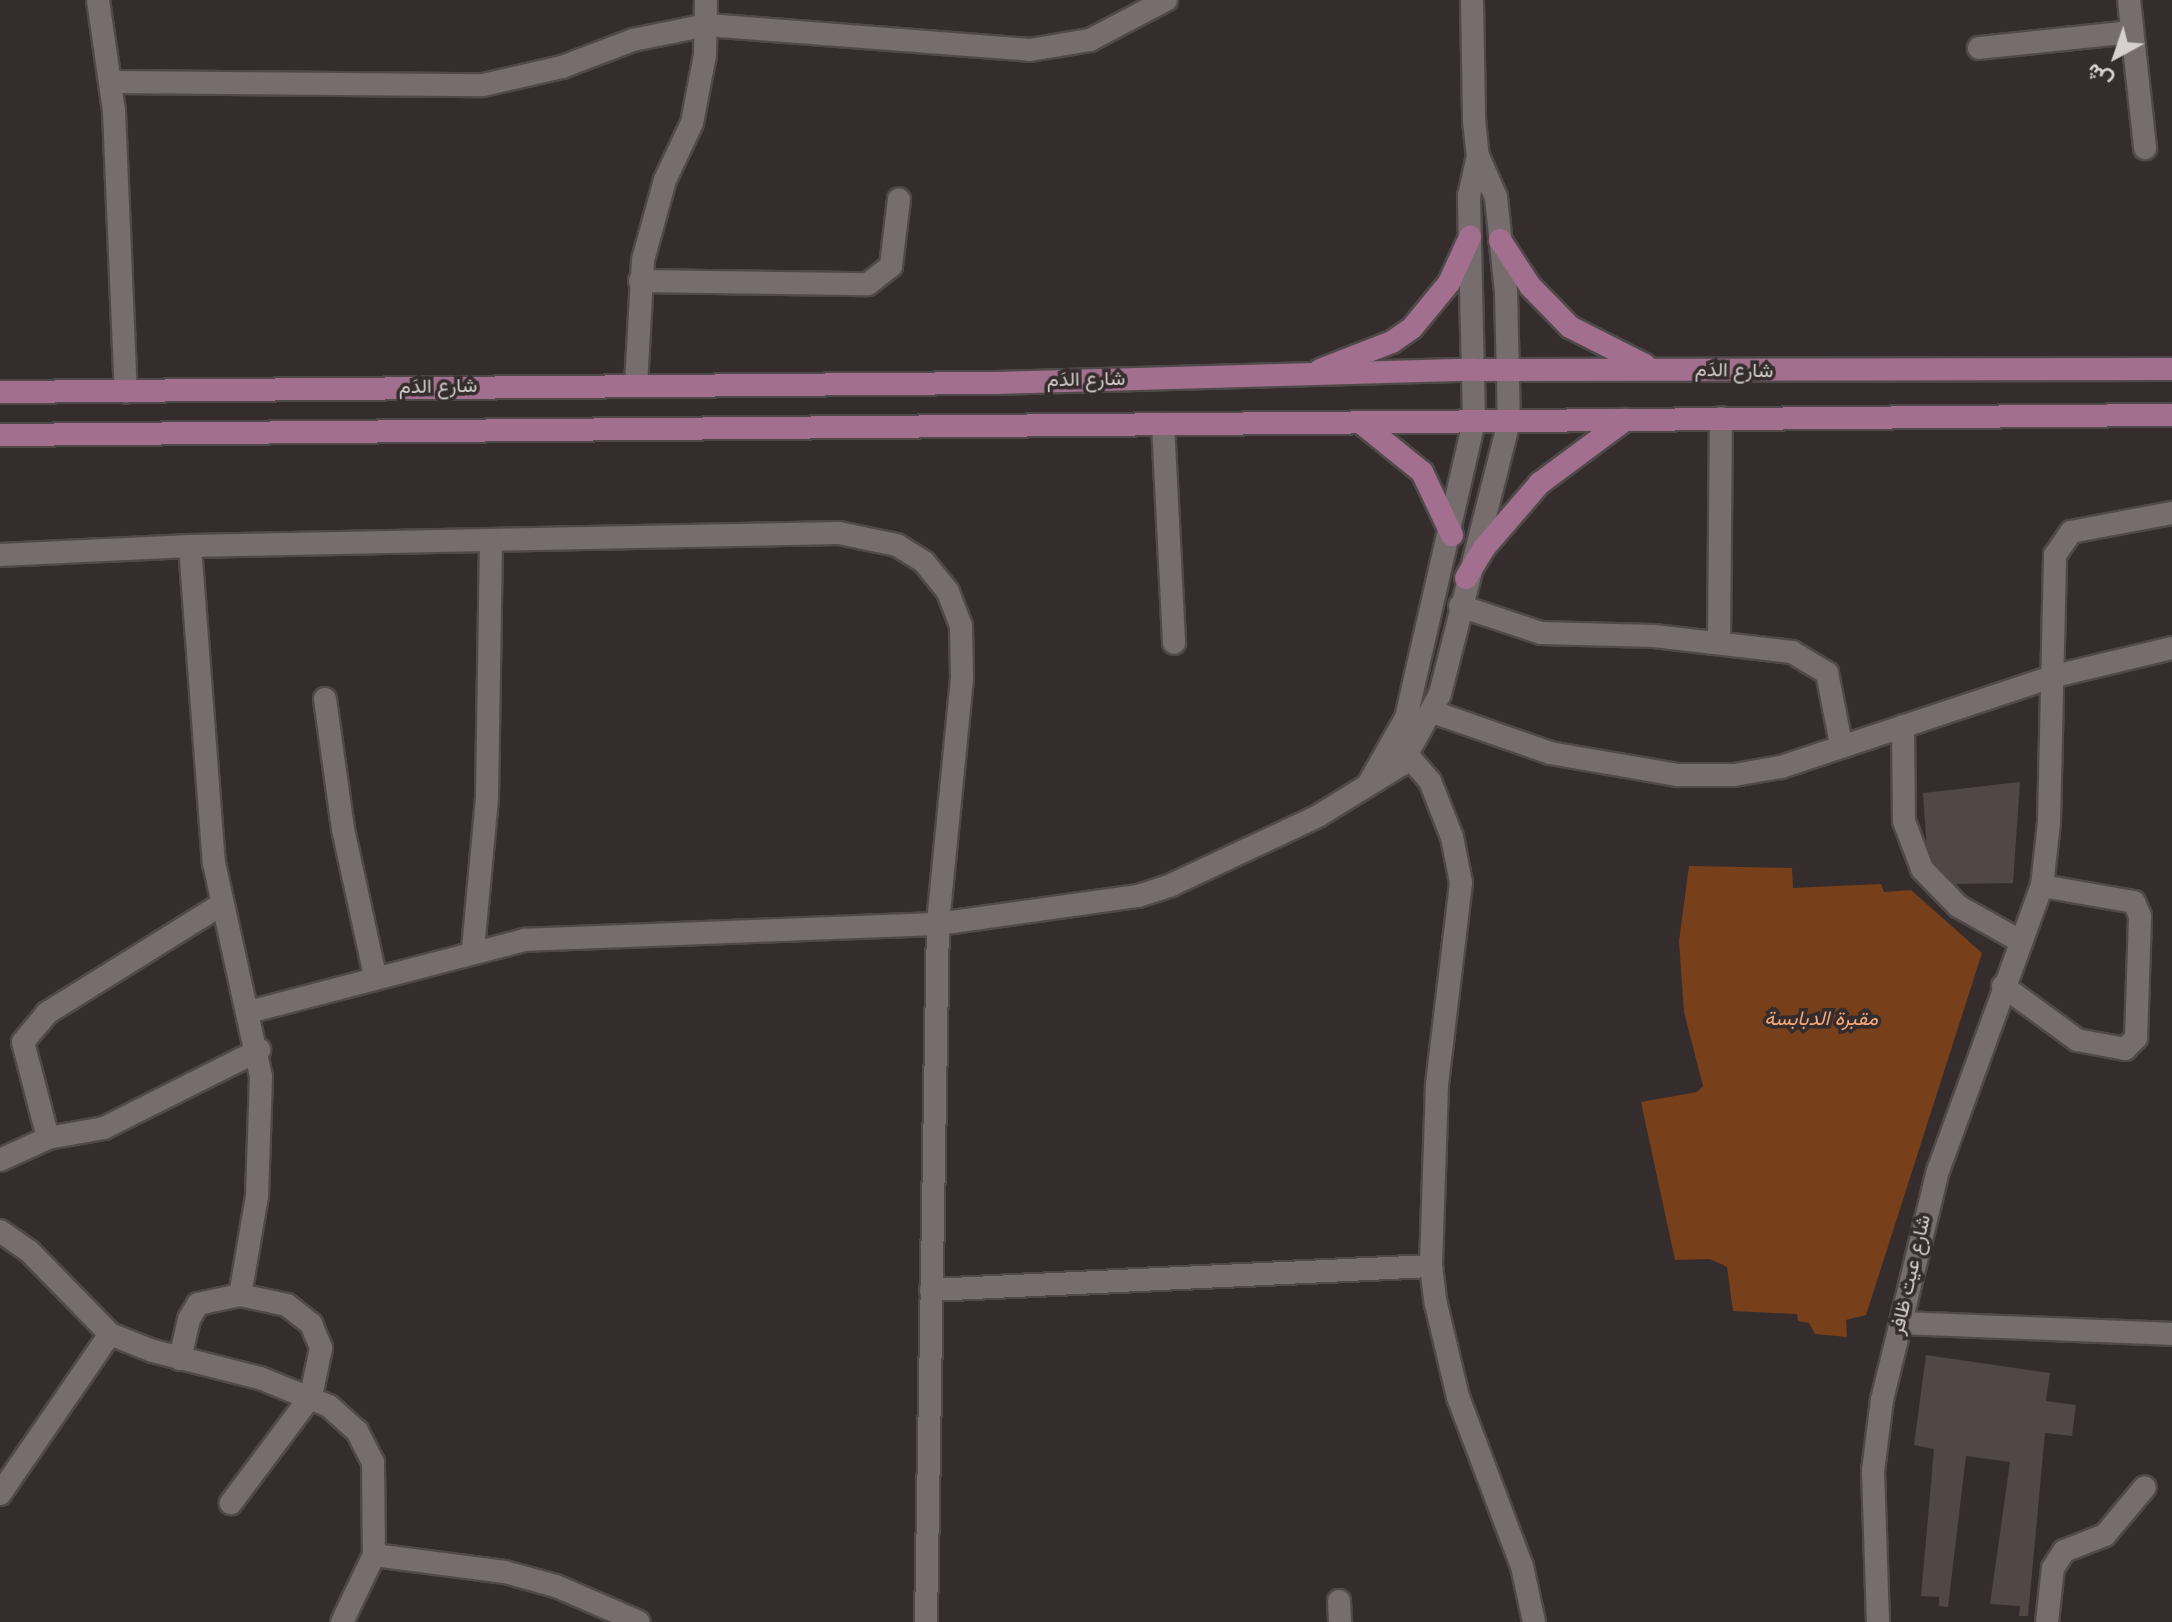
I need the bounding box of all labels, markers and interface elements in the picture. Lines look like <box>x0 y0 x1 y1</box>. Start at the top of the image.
north arrow <box>2076 16 2156 96</box>
text: ش <box>2079 53 2122 97</box>
street label: شارع الدَم <box>1695 359 1773 385</box>
street label: شارع الدَم <box>1047 368 1125 394</box>
street label: شارع الدَم <box>399 375 477 401</box>
park label: مقبرة الدبابسة <box>1764 1008 1878 1032</box>
street label: شارع عيت ظافر <box>1887 1213 1937 1337</box>

